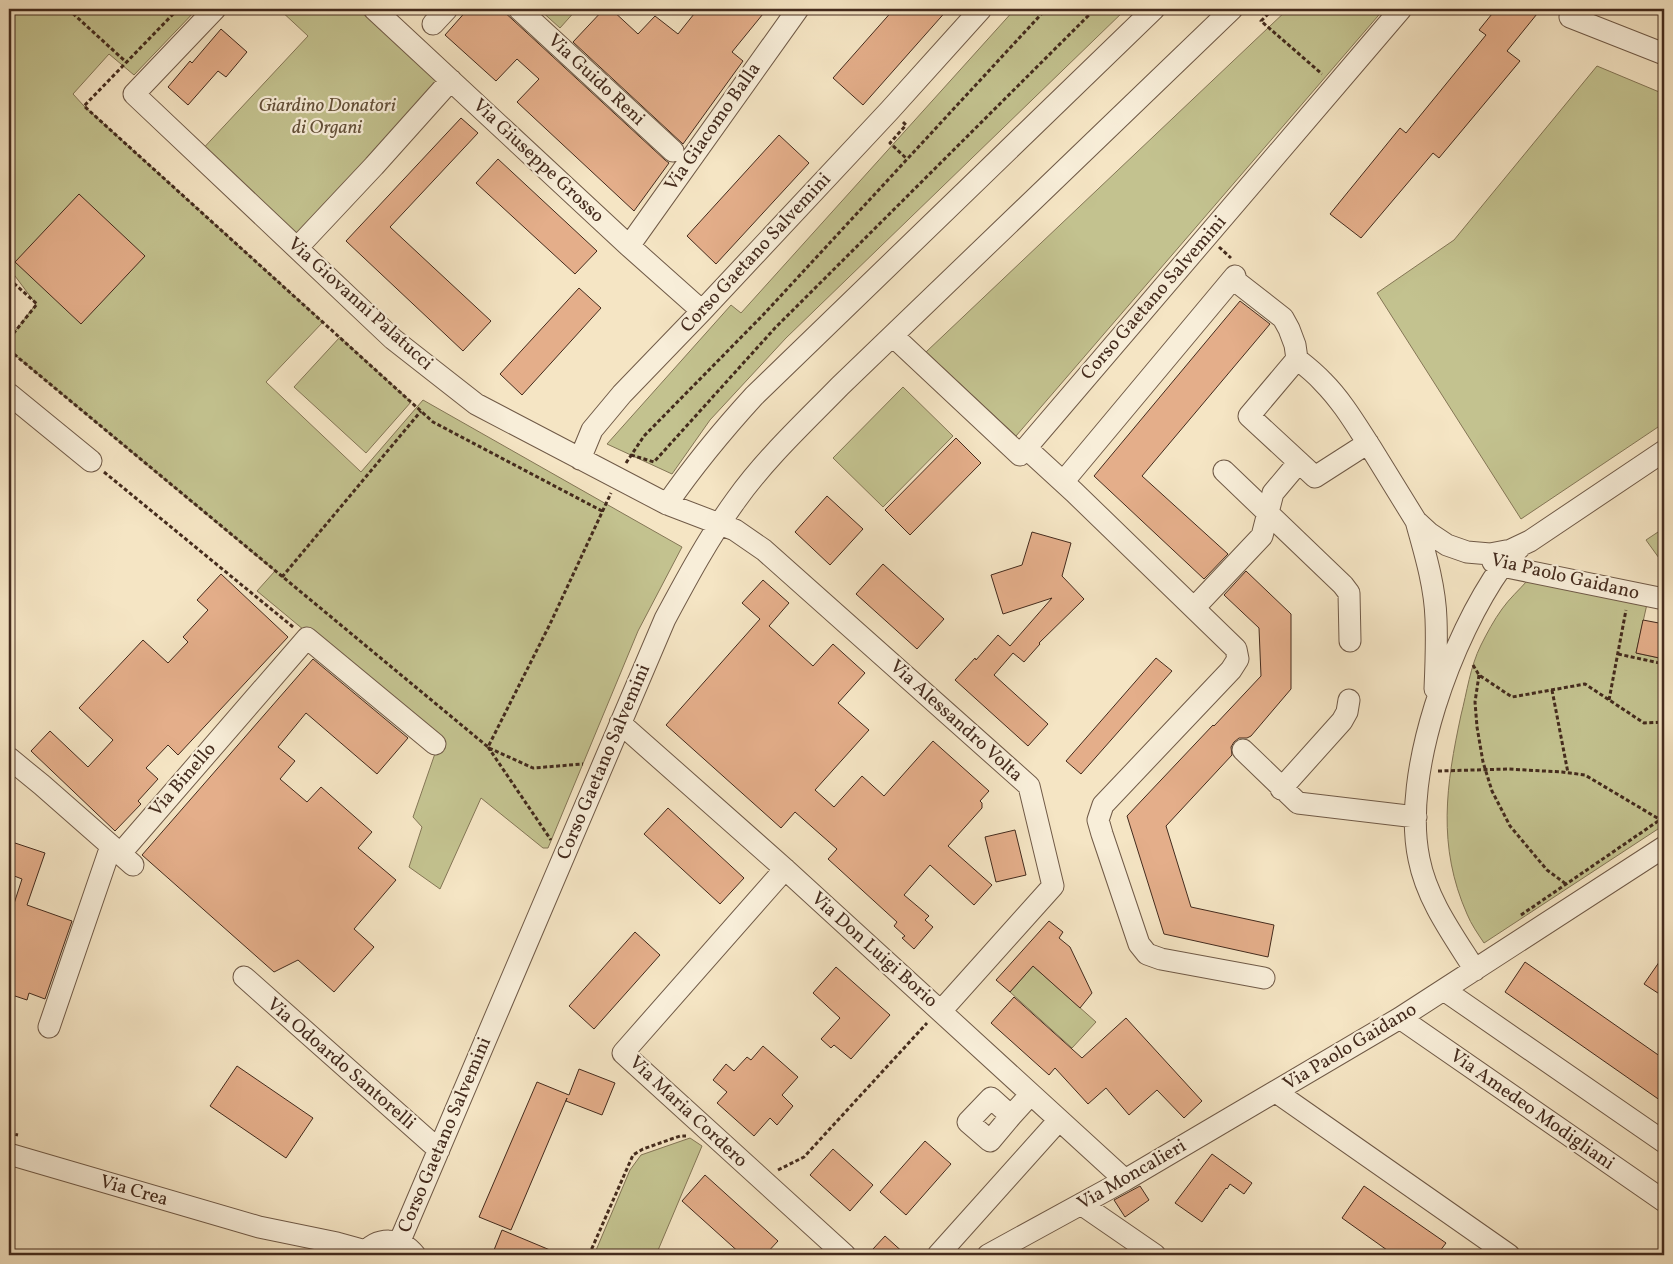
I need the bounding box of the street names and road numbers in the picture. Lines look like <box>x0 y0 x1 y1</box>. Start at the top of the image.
street label: Via Guido Reni <box>542 28 651 132</box>
street label: Via Giacomo Balla <box>659 57 767 197</box>
street label: Via Giuseppe Grosso <box>466 93 610 229</box>
street label: Corso Gaetano Salvemini <box>675 167 837 339</box>
street label: Corso Gaetano Salvemini <box>1075 210 1233 386</box>
street label: Via Giovanni Palatucci <box>282 232 439 377</box>
street label: Via Paolo Gaidano <box>1488 547 1642 607</box>
street label: Via Alessandro Volta <box>884 654 1028 788</box>
street label: Corso Gaetano Salvemini <box>551 660 657 864</box>
street label: Via Binello <box>144 737 222 823</box>
street label: Via Don Luigi Borio <box>805 886 943 1014</box>
street label: Via Odoardo Santorelli <box>261 992 421 1136</box>
street label: Via Paolo Gaidano <box>1278 997 1422 1097</box>
street label: Corso Gaetano Salvemini <box>392 1033 498 1237</box>
street label: Via Amedeo Modigliani <box>1445 1043 1620 1177</box>
street label: Via Maria Cordero <box>623 1050 753 1174</box>
street label: Via Moncalieri <box>1073 1133 1192 1217</box>
street label: Via Crea <box>97 1169 171 1213</box>

